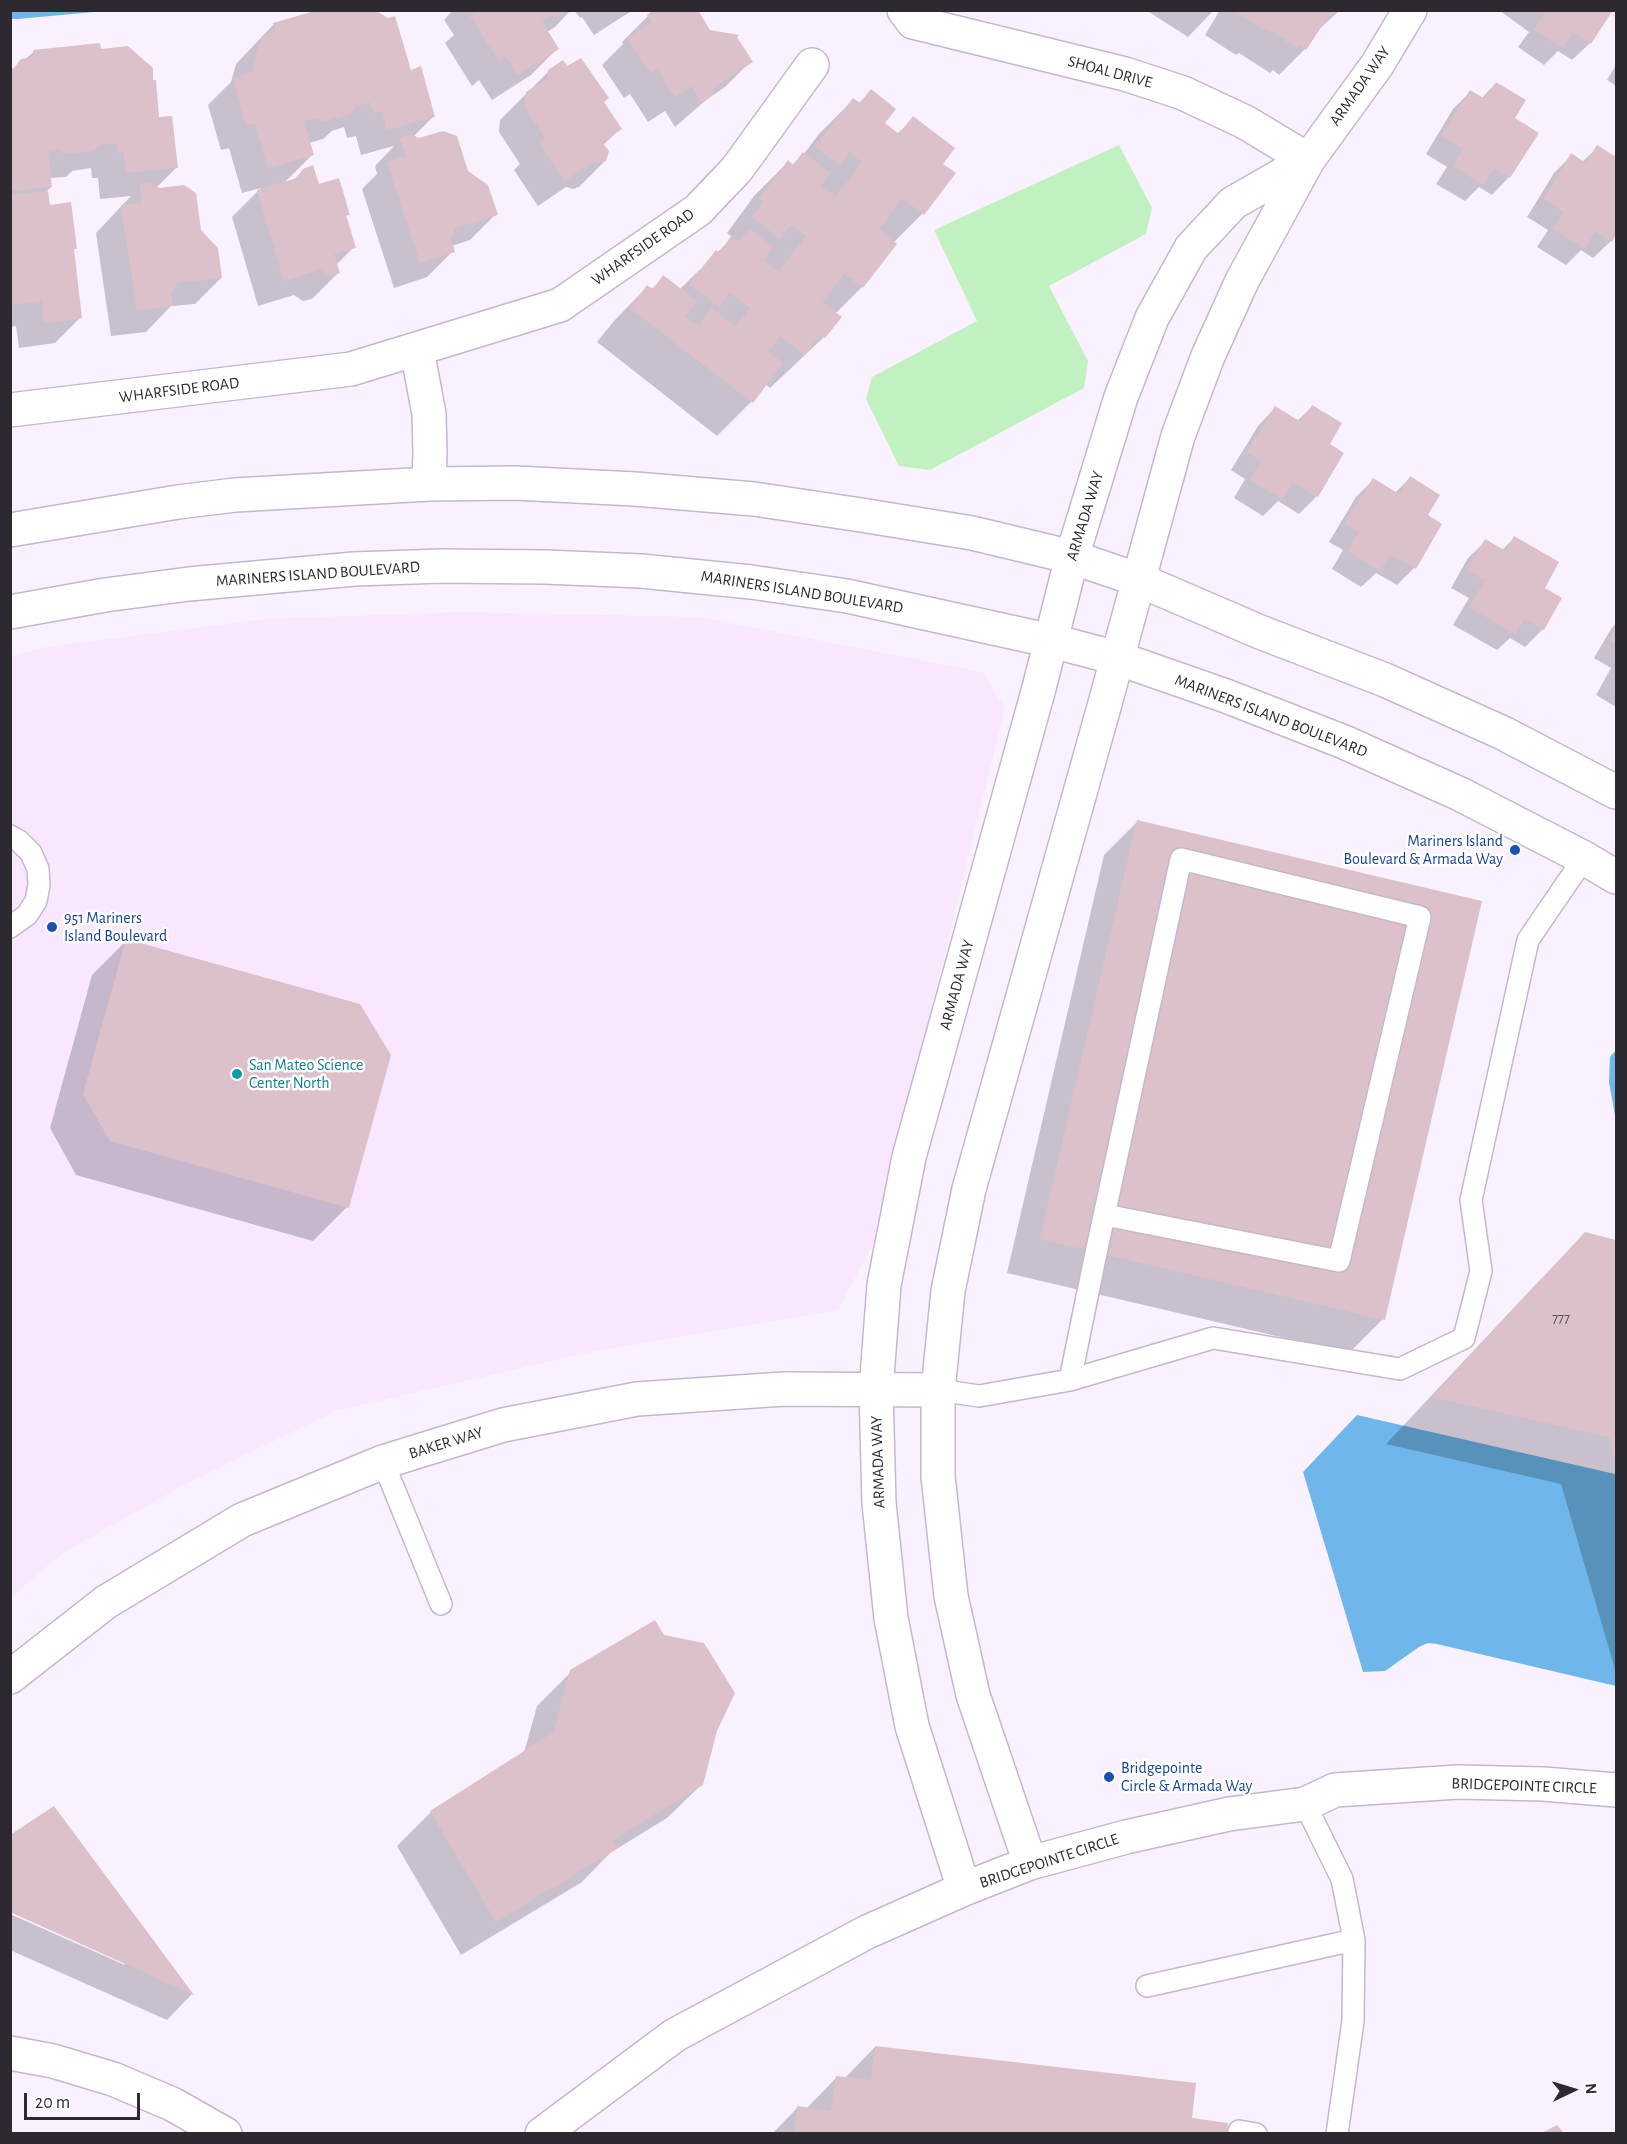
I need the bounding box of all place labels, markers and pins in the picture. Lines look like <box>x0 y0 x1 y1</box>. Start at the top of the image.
place label: Mariners Island Boulevard & Armada Way <box>1343 831 1503 869</box>
marker: Mariners Island Boulevard & Armada Way <box>1508 843 1522 857</box>
place label: 951 Mariners Island Boulevard <box>64 908 167 946</box>
marker: 951 Mariners Island Boulevard <box>45 920 59 934</box>
place label: San Mateo Science Center North <box>249 1055 363 1093</box>
marker: San Mateo Science Center North <box>230 1067 244 1081</box>
place label: Bridgepointe Circle & Armada Way <box>1121 1758 1252 1796</box>
marker: Bridgepointe Circle & Armada Way <box>1102 1770 1116 1784</box>

